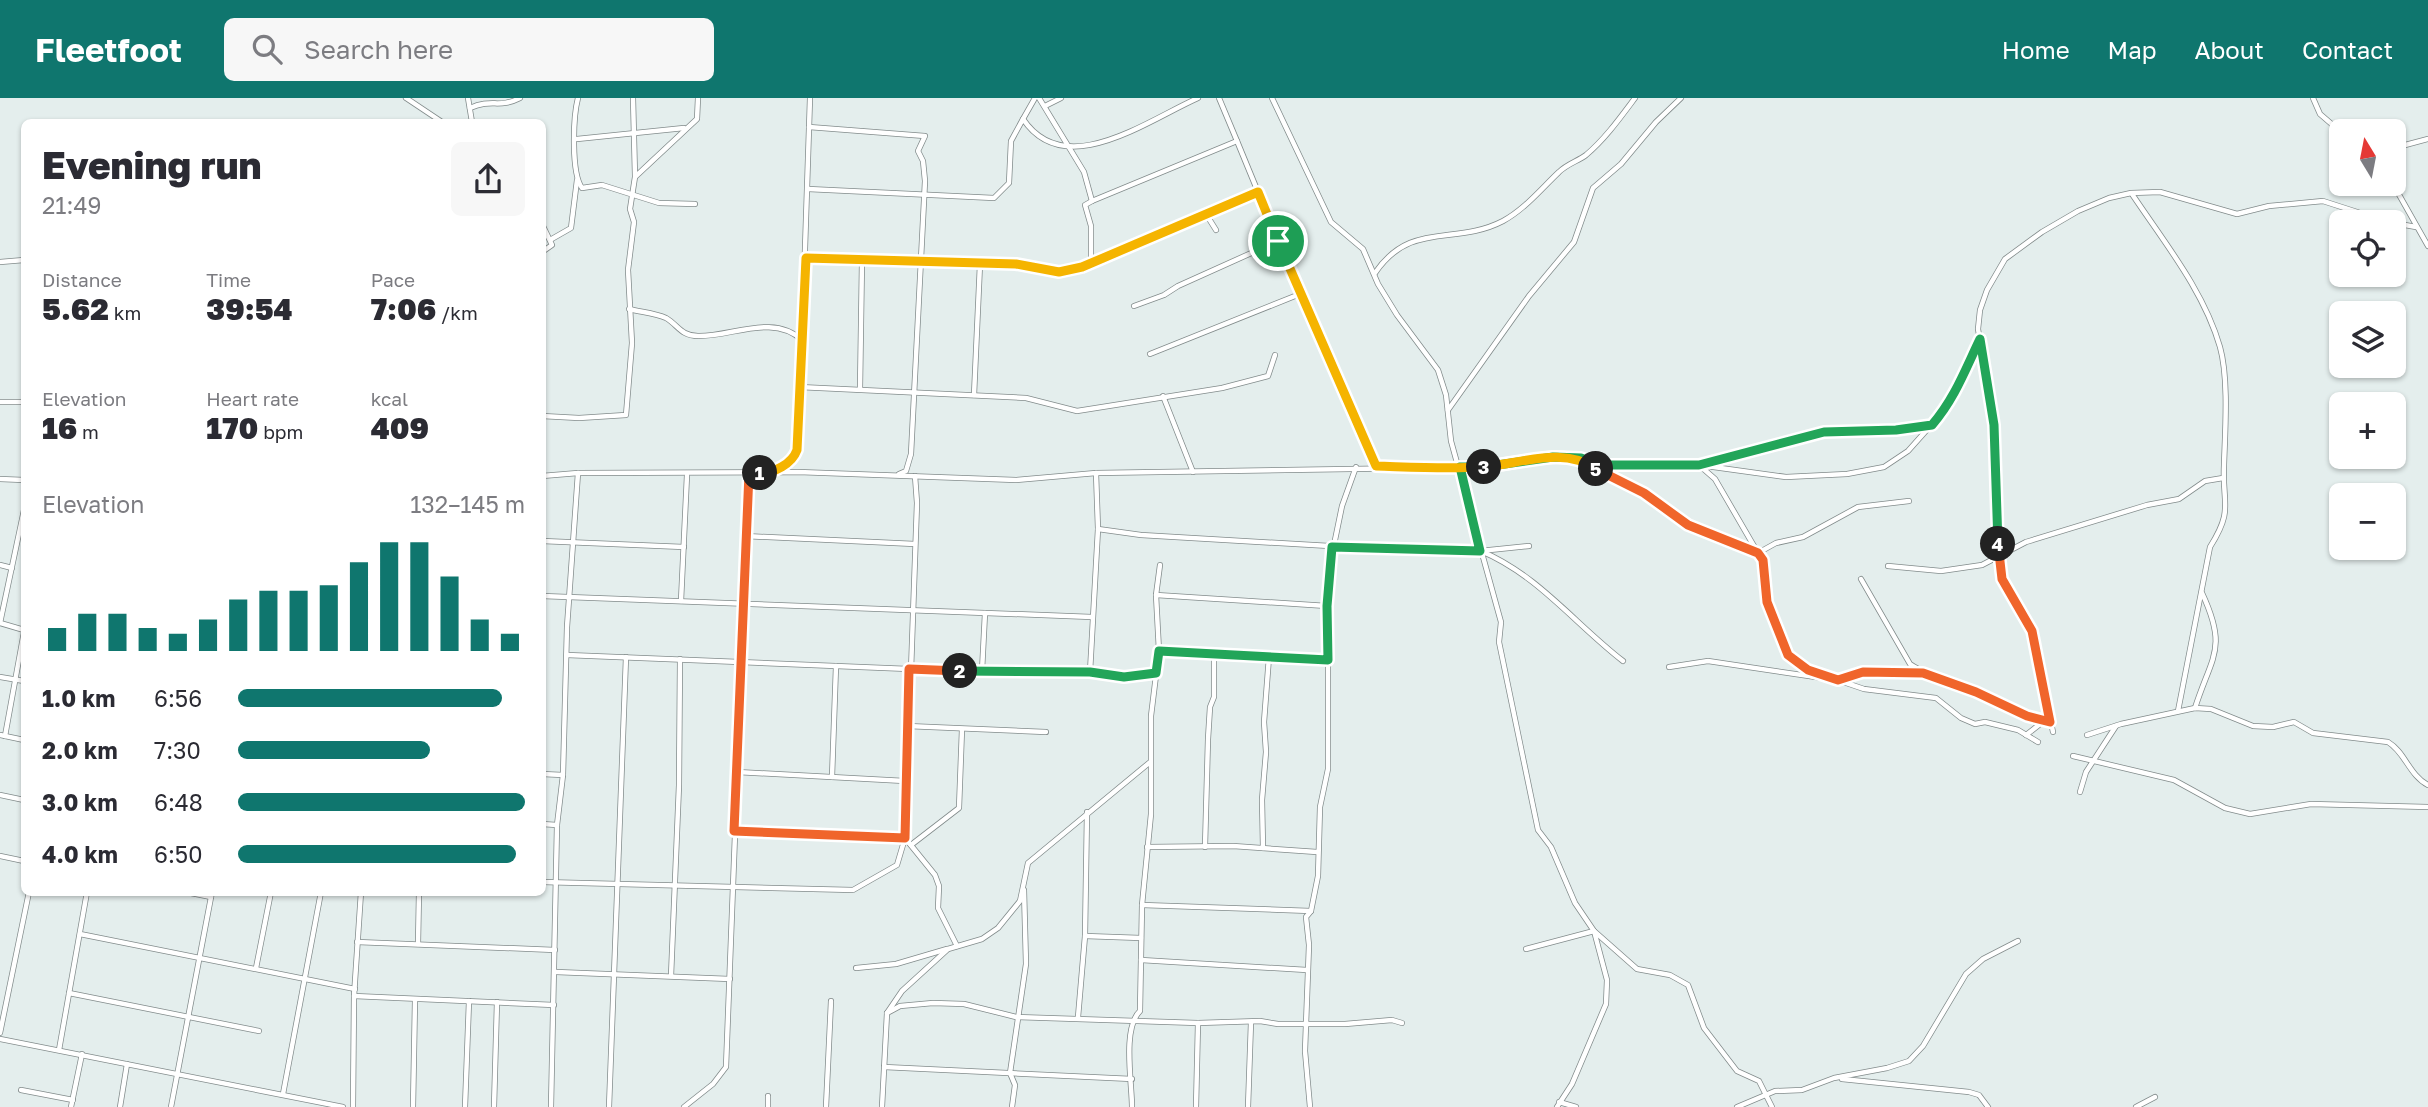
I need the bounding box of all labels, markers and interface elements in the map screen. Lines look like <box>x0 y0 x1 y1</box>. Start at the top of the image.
search box <box>224 18 714 81</box>
text: Fleetfoot <box>35 30 182 69</box>
icon: search <box>248 30 286 68</box>
text: Search here <box>304 34 453 65</box>
text: Home <box>2002 35 2070 64</box>
text: Map <box>2108 35 2157 64</box>
text: About <box>2195 35 2264 64</box>
text: Contact <box>2302 35 2393 64</box>
north arrow <box>2329 119 2406 196</box>
map controls <box>2329 119 2406 560</box>
text: Evening run <box>42 142 261 187</box>
button: share <box>451 142 525 216</box>
text: 21:49 <box>42 191 101 219</box>
button: locate <box>2329 210 2406 287</box>
pin <box>1248 211 1308 271</box>
icon: arrive <box>1259 222 1297 260</box>
text: Distance <box>42 268 122 291</box>
text: Time <box>206 268 251 291</box>
text: Pace <box>371 268 415 291</box>
text: 5.62 <box>42 291 109 327</box>
text: 39:54 <box>206 291 293 327</box>
text: 7:06 <box>371 291 436 327</box>
text: km <box>109 301 141 324</box>
text: /km <box>436 301 478 324</box>
button: layers <box>2329 301 2406 378</box>
text: Elevation <box>42 387 127 410</box>
text: Heart rate <box>206 387 299 410</box>
text: kcal <box>371 387 408 410</box>
button: + <box>2329 392 2406 469</box>
text: 16 <box>42 410 77 446</box>
text: 170 <box>206 410 258 446</box>
text: 409 <box>371 410 429 446</box>
text: m <box>77 420 99 443</box>
text: bpm <box>258 420 303 443</box>
pin: 3 <box>1466 450 1502 484</box>
pin: 5 <box>1578 452 1614 486</box>
text: 3 <box>1478 455 1489 478</box>
pin: 1 <box>742 456 778 490</box>
text: 5 <box>1590 457 1601 480</box>
text: 1 <box>755 461 764 484</box>
button: − <box>2329 483 2406 560</box>
text: Elevation <box>42 490 144 518</box>
text: 132–145 m <box>410 490 525 518</box>
pin: 4 <box>1980 526 2016 562</box>
text: 4 <box>1992 532 2003 555</box>
pin: 2 <box>942 654 978 688</box>
text: 2 <box>954 659 965 682</box>
text: 1.0 km <box>42 684 115 712</box>
text: 6:56 <box>154 684 202 712</box>
text: 2.0 km <box>42 736 118 764</box>
text: 7:30 <box>154 736 201 764</box>
text: 3.0 km <box>42 788 118 816</box>
text: 6:48 <box>154 788 203 816</box>
text: 4.0 km <box>42 840 118 868</box>
text: 6:50 <box>154 840 202 868</box>

